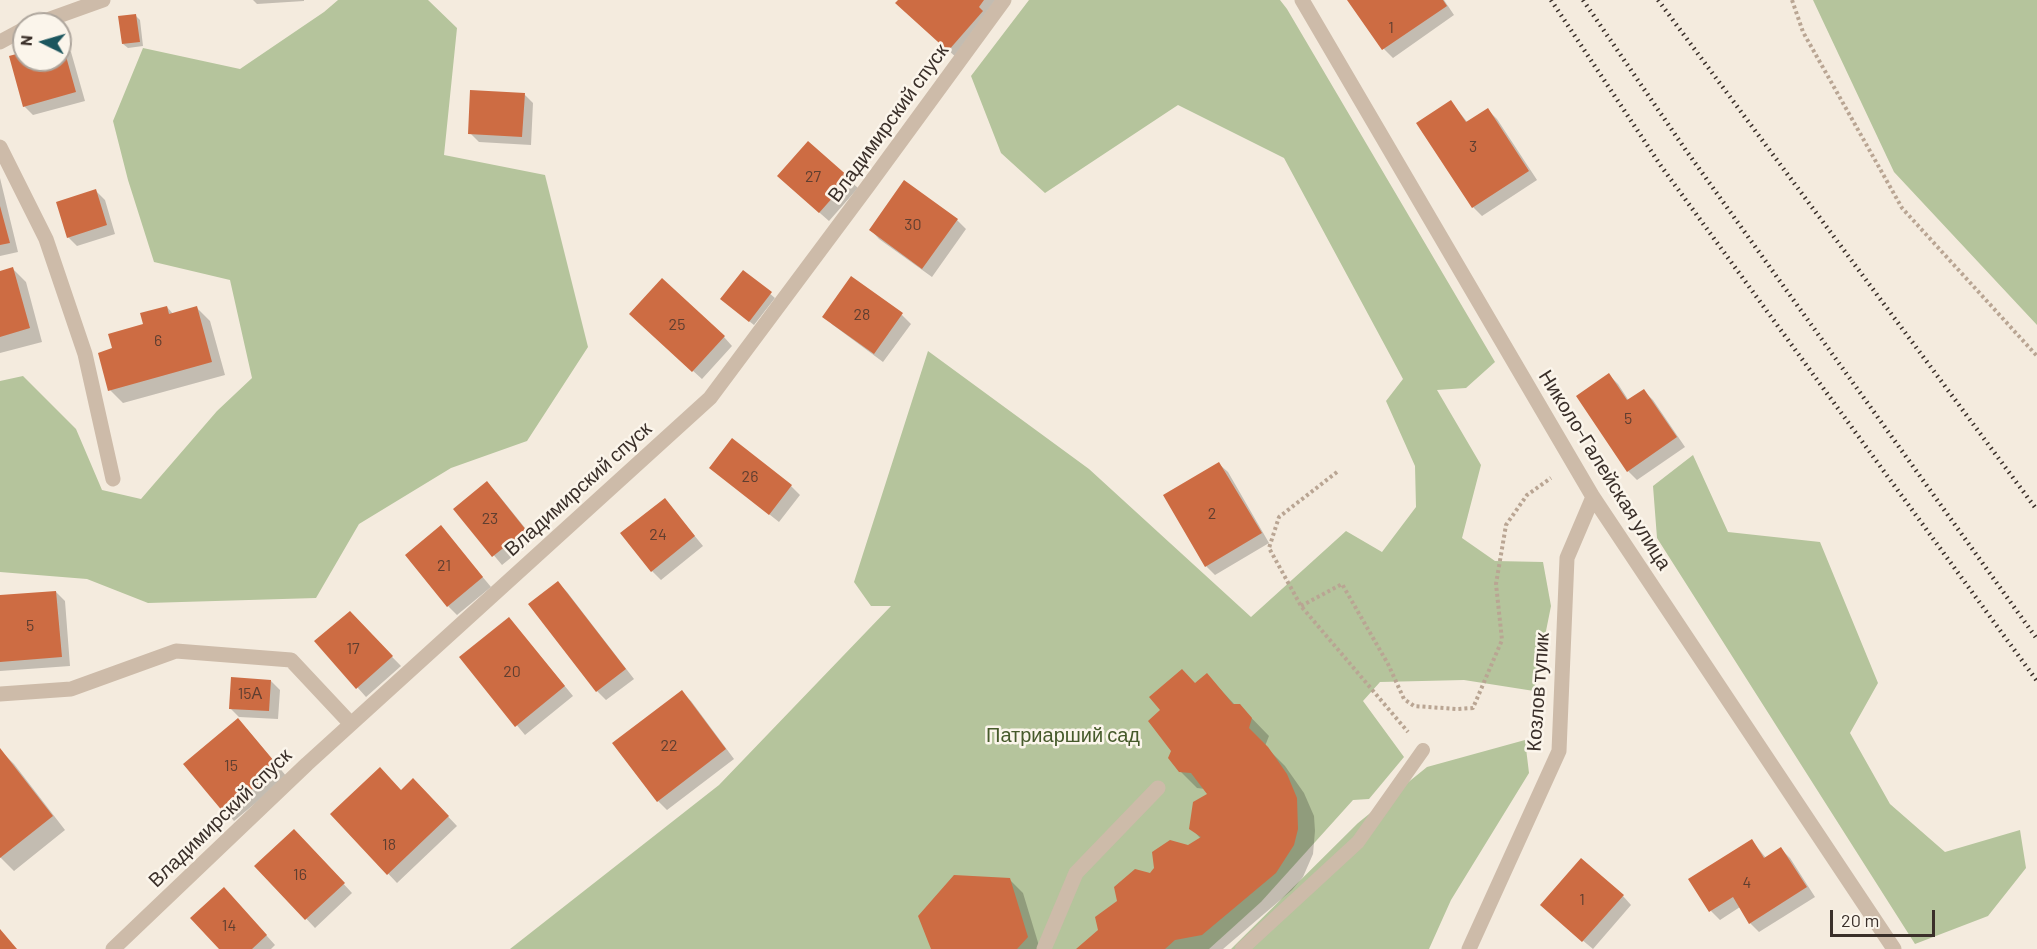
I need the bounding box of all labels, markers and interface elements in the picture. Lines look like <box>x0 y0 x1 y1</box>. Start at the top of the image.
north arrow <box>12 12 72 72</box>
house number: 1 <box>1388 18 1394 38</box>
text: N <box>16 34 35 47</box>
street label: Владимирский спуск <box>823 39 953 207</box>
house number: 3 <box>1469 137 1477 157</box>
house number: 27 <box>805 167 821 187</box>
house number: 30 <box>904 215 922 235</box>
house number: 28 <box>854 305 870 325</box>
house number: 25 <box>669 315 685 335</box>
house number: 6 <box>154 331 162 351</box>
street label: Николо-Галейская улица <box>1534 366 1676 574</box>
house number: 5 <box>1624 409 1632 429</box>
street label: Владимирский спуск <box>500 417 656 561</box>
house number: 26 <box>742 467 758 487</box>
house number: 2 <box>1208 504 1216 524</box>
house number: 23 <box>482 509 498 529</box>
house number: 24 <box>649 525 667 545</box>
house number: 21 <box>437 556 451 576</box>
house number: 5 <box>26 616 34 636</box>
street label: Козлов тупик <box>1522 632 1554 752</box>
house number: 17 <box>346 639 360 659</box>
house number: 20 <box>503 662 521 682</box>
house number: 15А <box>238 684 262 704</box>
park label: Патриарший сад <box>986 723 1140 747</box>
house number: 22 <box>660 736 678 756</box>
street label: Владимирский спуск <box>144 744 296 892</box>
house number: 15 <box>224 756 238 776</box>
house number: 18 <box>382 835 396 855</box>
house number: 16 <box>293 865 307 885</box>
house number: 4 <box>1743 873 1751 893</box>
house number: 1 <box>1579 890 1585 910</box>
scale bar <box>1833 898 1938 936</box>
text: 20 m <box>1841 909 1879 931</box>
house number: 14 <box>222 916 236 936</box>

